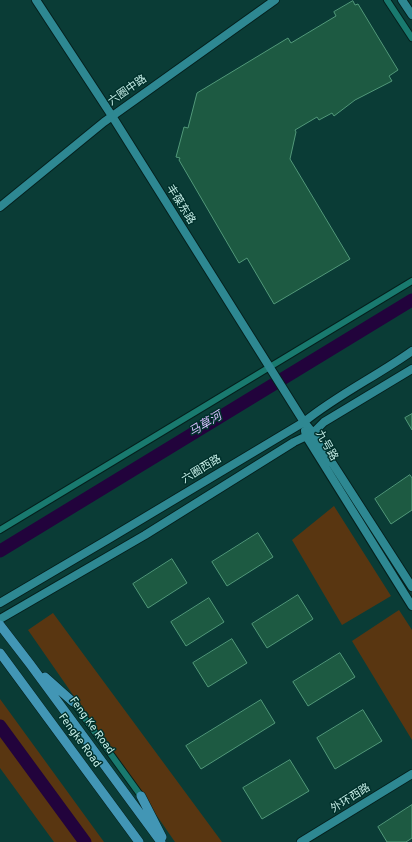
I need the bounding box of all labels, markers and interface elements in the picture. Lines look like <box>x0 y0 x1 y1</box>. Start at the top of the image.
street label: 六圈中路 <box>106 73 150 109</box>
street label: 丰葆东路 <box>163 183 197 227</box>
water label: 马草河 <box>187 410 225 440</box>
street label: 九号路 <box>312 428 340 464</box>
street label: 六圈西路 <box>180 453 224 487</box>
street label: Feng Ke Road <box>66 695 116 757</box>
street label: Fengke Road <box>55 711 103 771</box>
street label: 外环西路 <box>329 782 373 816</box>

